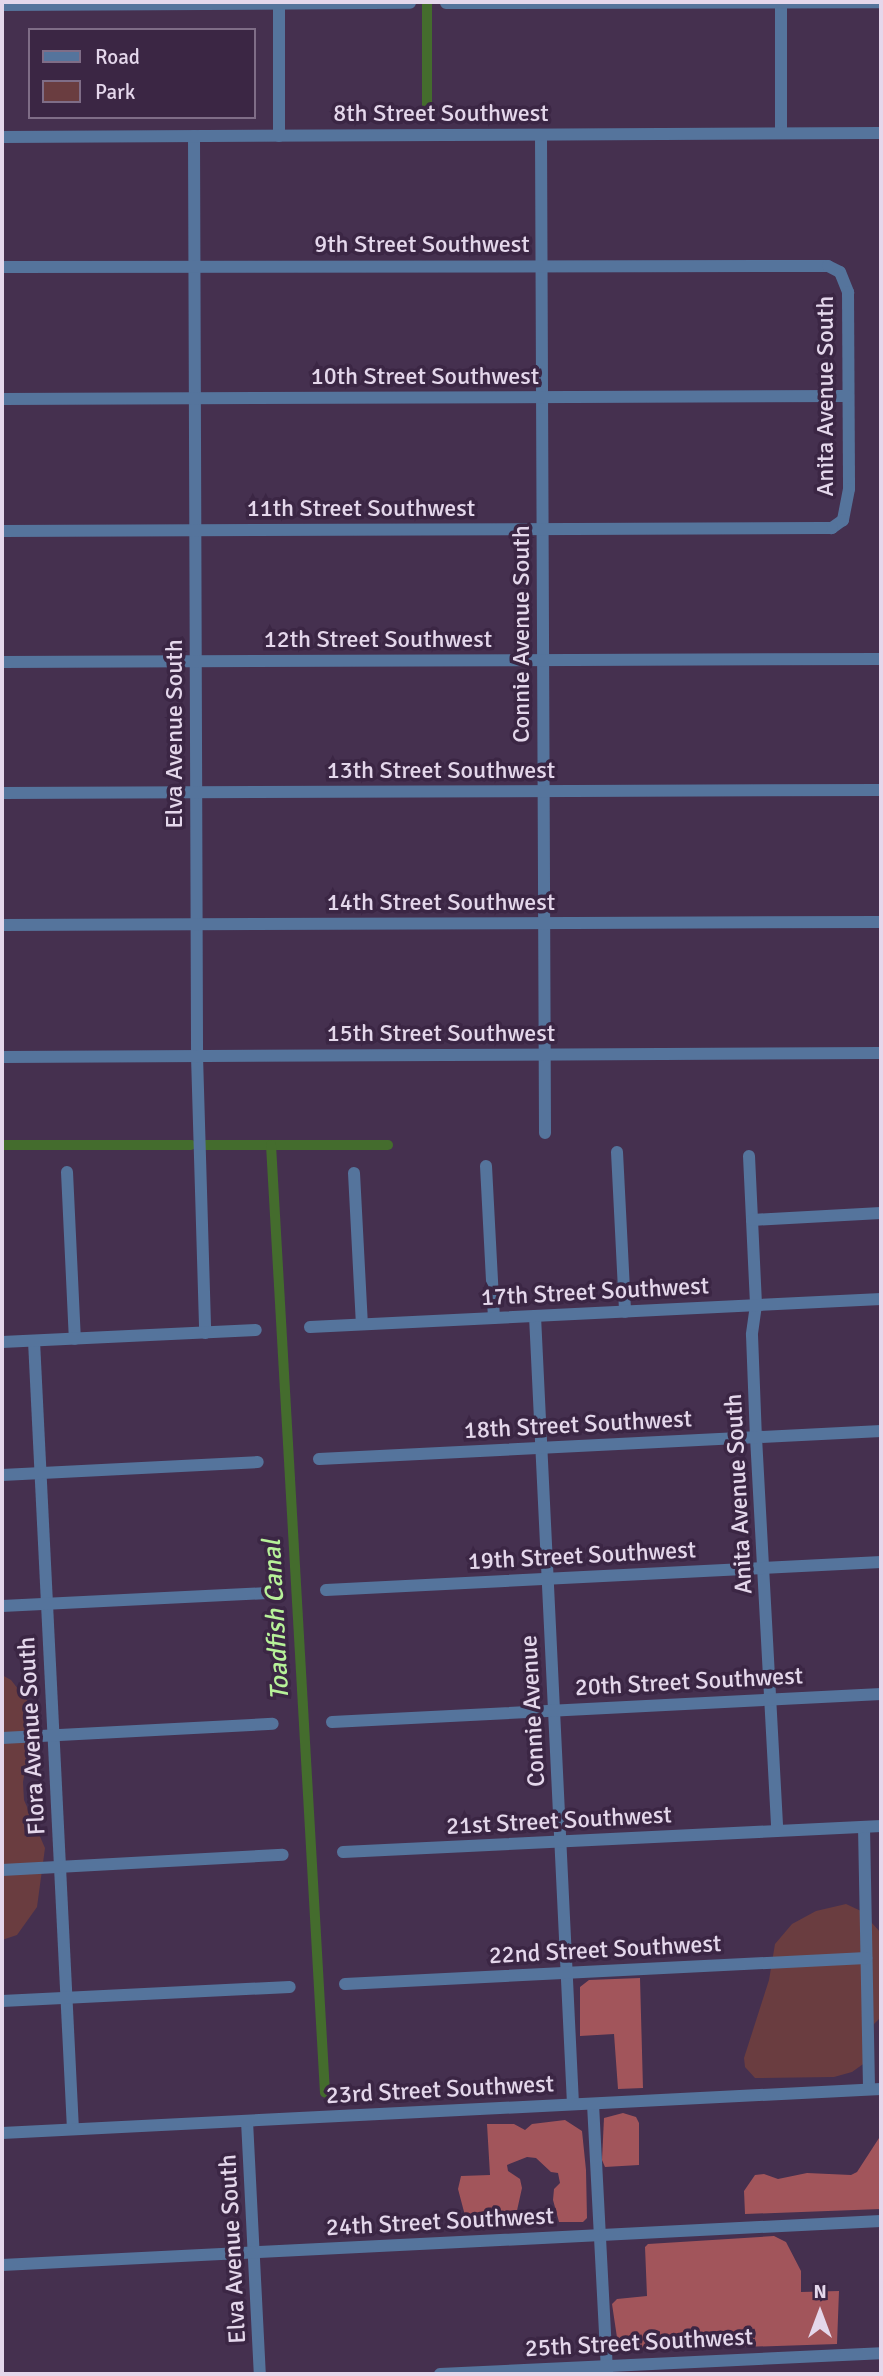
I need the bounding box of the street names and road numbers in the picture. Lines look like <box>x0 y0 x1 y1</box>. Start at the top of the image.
street label: 8th Street Southwest <box>333 100 549 128</box>
street label: 9th Street Southwest <box>314 231 530 259</box>
street label: Anita Avenue South <box>812 296 840 496</box>
street label: 10th Street Southwest <box>311 363 539 391</box>
street label: 11th Street Southwest <box>247 495 475 523</box>
street label: Connie Avenue South <box>508 525 536 743</box>
street label: 12th Street Southwest <box>264 626 492 654</box>
street label: Elva Avenue South <box>161 639 189 829</box>
street label: 13th Street Southwest <box>327 757 555 785</box>
street label: 14th Street Southwest <box>327 889 555 917</box>
street label: 15th Street Southwest <box>327 1020 555 1048</box>
street label: 17th Street Southwest <box>480 1272 710 1312</box>
street label: Anita Avenue South <box>719 1393 759 1595</box>
street label: 18th Street Southwest <box>463 1405 693 1445</box>
street label: 19th Street Southwest <box>467 1536 697 1576</box>
street label: Connie Avenue <box>515 1634 551 1788</box>
street label: Flora Avenue South <box>12 1636 52 1836</box>
street label: 20th Street Southwest <box>574 1662 804 1702</box>
street label: 21st Street Southwest <box>445 1801 673 1841</box>
street label: 22nd Street Southwest <box>488 1930 722 1970</box>
street label: 23rd Street Southwest <box>325 2070 555 2110</box>
street label: Elva Avenue South <box>214 2154 252 2344</box>
street label: 24th Street Southwest <box>325 2202 555 2242</box>
street label: 25th Street Southwest <box>524 2323 754 2363</box>

